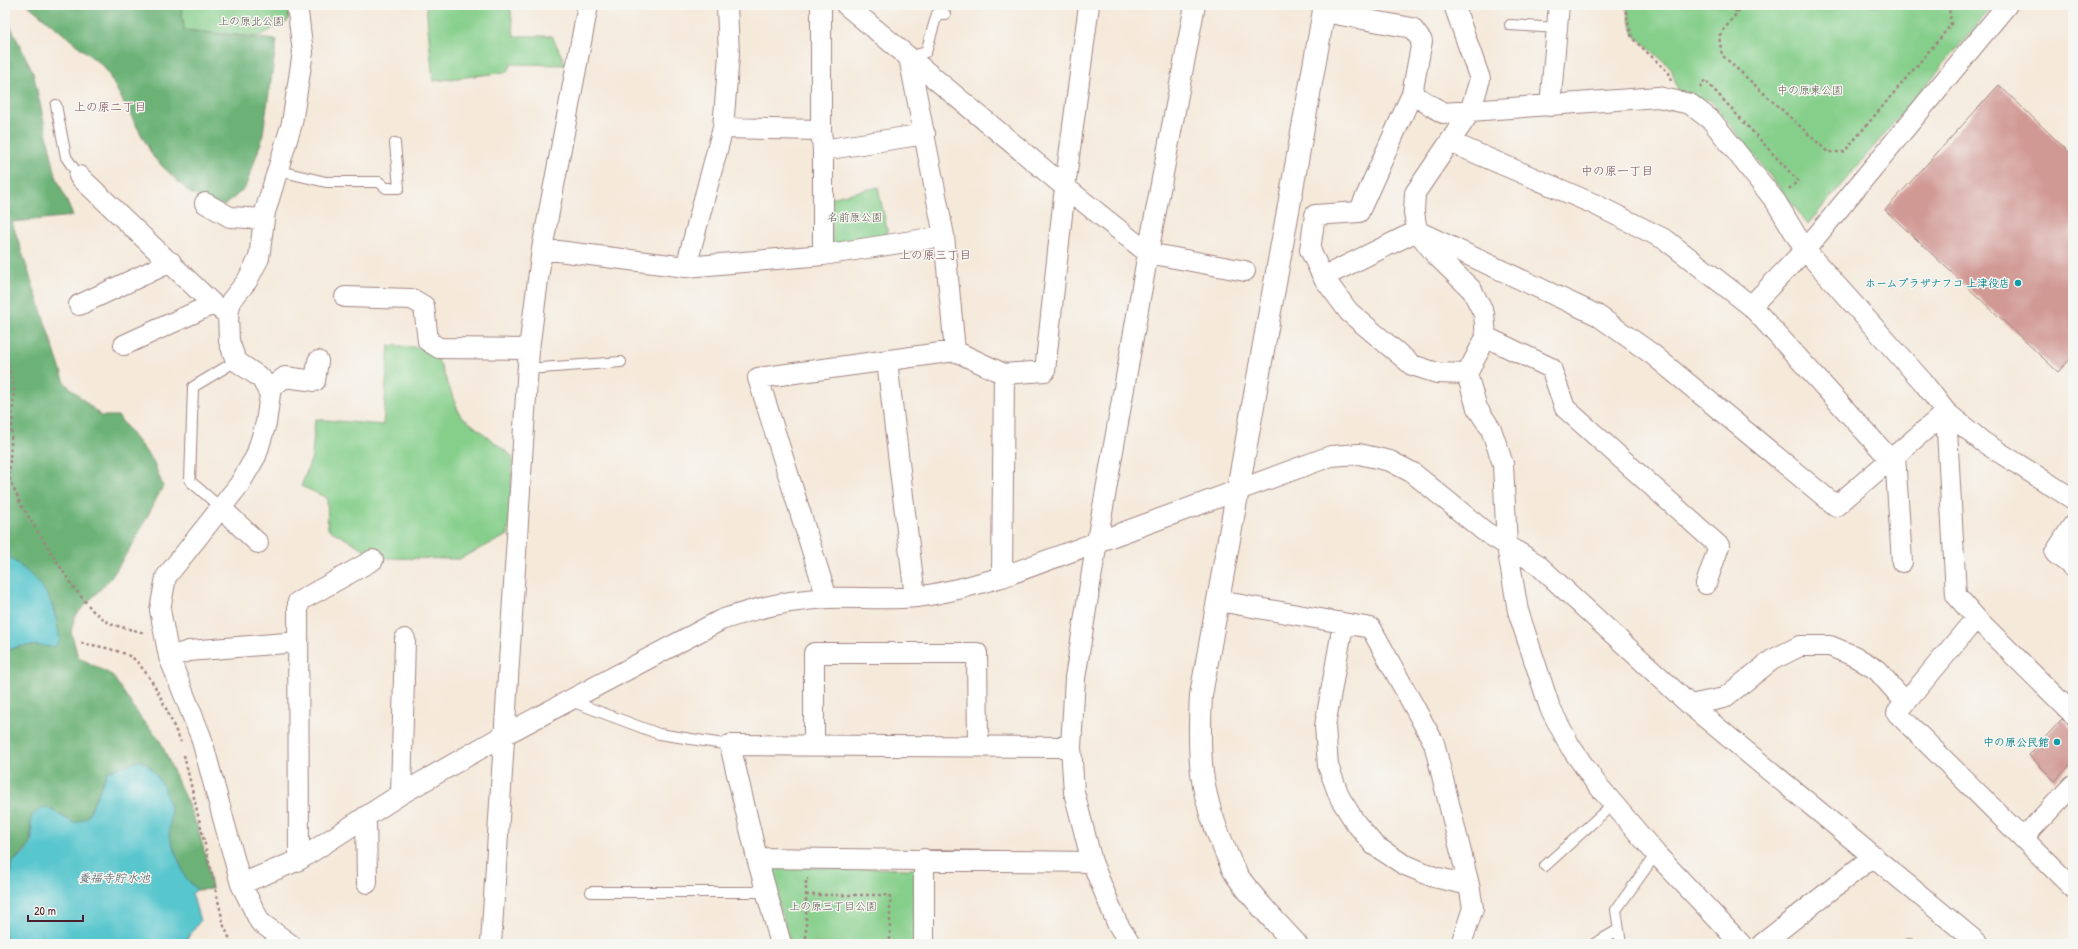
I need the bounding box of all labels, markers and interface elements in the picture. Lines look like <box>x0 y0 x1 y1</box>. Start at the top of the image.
park label: 上の原北公園 <box>218 14 284 28</box>
park label: 中の原東公園 <box>1777 83 1843 97</box>
district label: 上の原二丁目 <box>74 98 146 115</box>
district label: 中の原一丁目 <box>1581 162 1653 179</box>
park label: 名前原公園 <box>828 210 883 224</box>
district label: 上の原三丁目 <box>899 246 971 263</box>
place label: ホームプラザナフコ 上津役店 <box>1865 276 2010 290</box>
marker: ホームプラザナフコ 上津役店 <box>2013 278 2023 288</box>
place label: 中の原公民館 <box>1983 735 2049 749</box>
marker: 中の原公民館 <box>2052 737 2062 747</box>
water label: 養福寺貯水池 <box>78 869 151 886</box>
scale bar <box>28 897 83 923</box>
park label: 上の原三丁目公園 <box>789 899 877 913</box>
text: 20 m <box>34 902 56 919</box>

